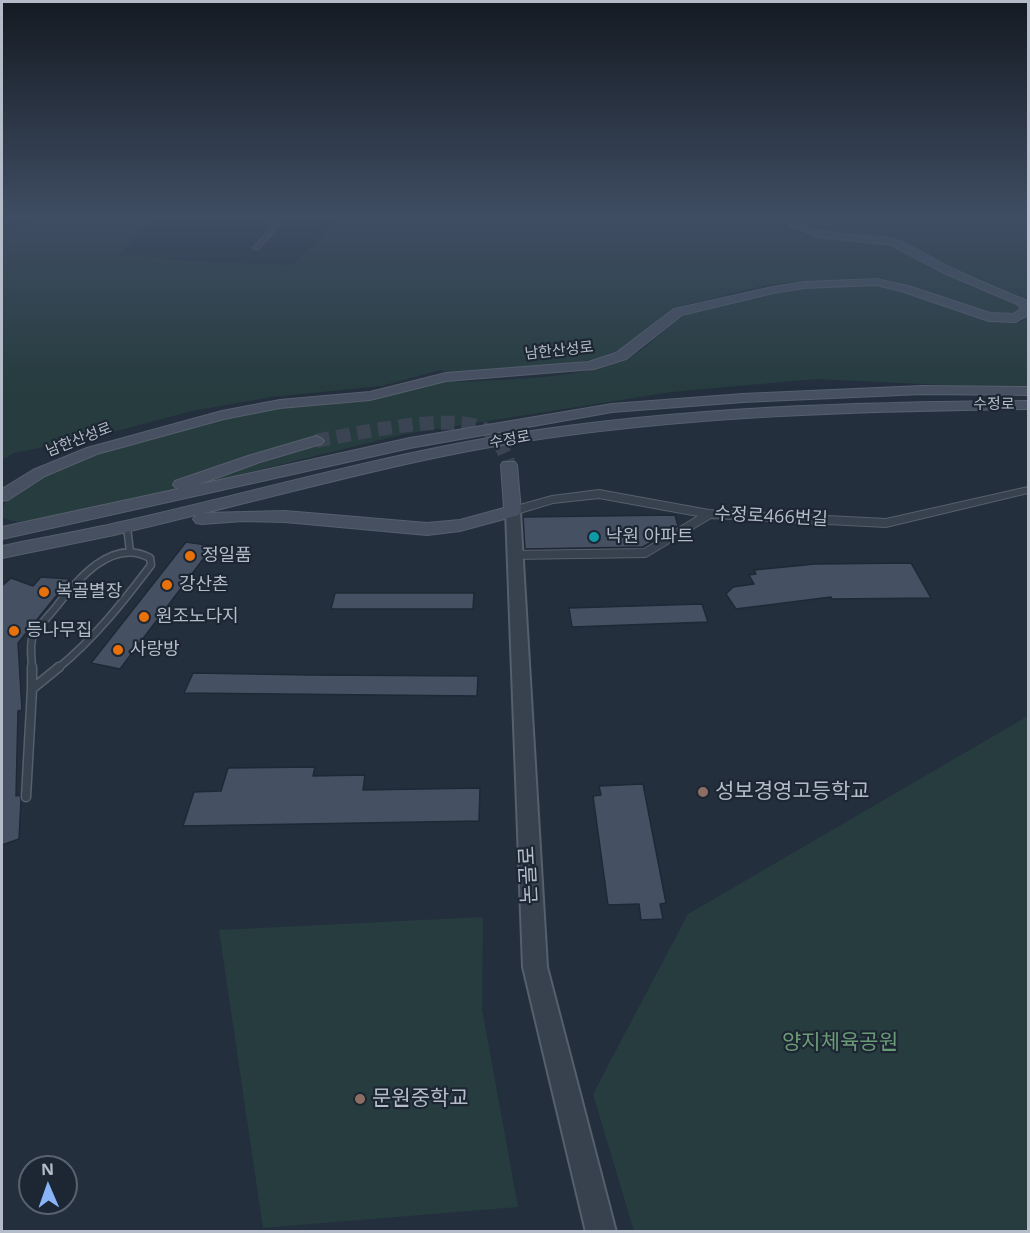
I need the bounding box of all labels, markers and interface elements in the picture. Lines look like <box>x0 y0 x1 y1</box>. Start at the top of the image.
street label: 남한산성로 <box>524 338 594 364</box>
street label: 수정로 <box>973 396 1015 414</box>
street label: 남한산성로 <box>44 419 114 461</box>
street label: 수정로 <box>488 428 532 452</box>
street label: 수정로466번길 <box>714 503 828 531</box>
place label: 낙원 아파트 <box>606 526 693 548</box>
marker: 낙원 아파트 <box>587 530 601 544</box>
place label: 정일품 <box>202 545 252 567</box>
marker: 정일품 <box>183 549 197 563</box>
place label: 강산촌 <box>179 574 229 596</box>
marker: 강산촌 <box>160 578 174 592</box>
place label: 복골별장 <box>56 581 122 603</box>
marker: 복골별장 <box>37 585 51 599</box>
place label: 원조노다지 <box>156 606 239 628</box>
marker: 원조노다지 <box>137 610 151 624</box>
place label: 등나무집 <box>26 620 92 642</box>
marker: 등나무집 <box>7 624 21 638</box>
place label: 사랑방 <box>130 639 180 661</box>
marker: 사랑방 <box>111 643 125 657</box>
place label: 성보경영고등학교 <box>715 779 870 805</box>
marker: 성보경영고등학교 <box>696 785 710 799</box>
street label: 논골로 <box>515 845 543 905</box>
park label: 양지체육공원 <box>782 1030 898 1056</box>
place label: 문원중학교 <box>372 1086 469 1112</box>
marker: 문원중학교 <box>353 1092 367 1106</box>
north arrow <box>18 1155 78 1215</box>
text: N <box>41 1158 54 1180</box>

